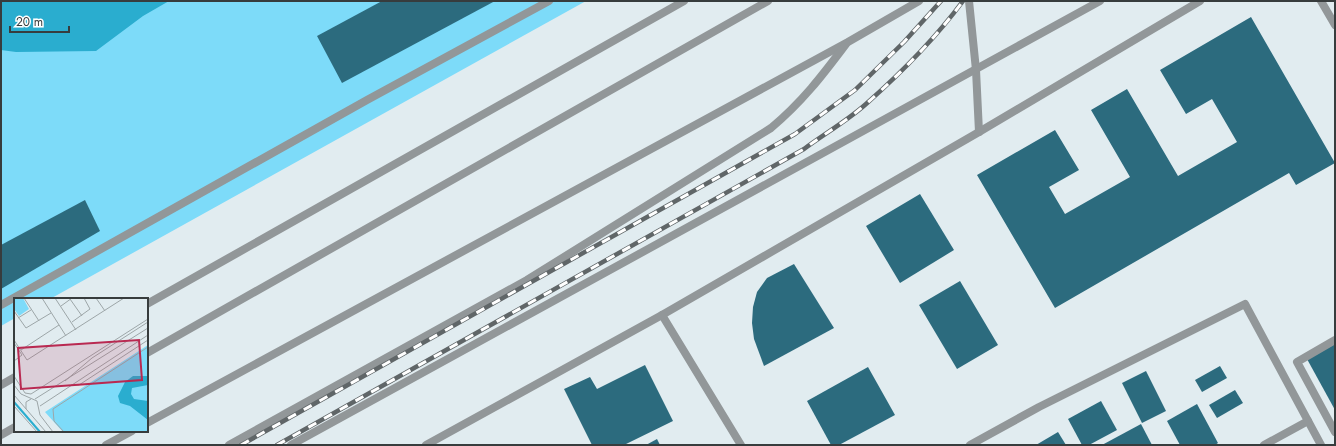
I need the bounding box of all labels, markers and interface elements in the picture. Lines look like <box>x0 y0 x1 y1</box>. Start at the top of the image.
scale bar <box>10 8 69 34</box>
text: 20 m <box>16 13 43 31</box>
inset map <box>14 298 148 432</box>

